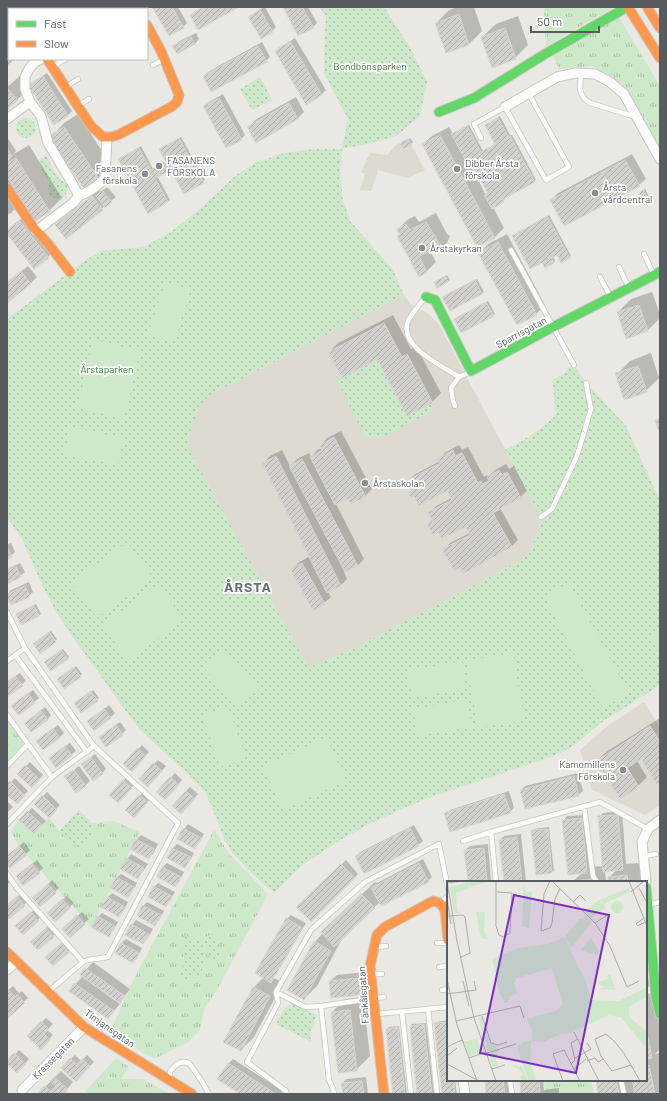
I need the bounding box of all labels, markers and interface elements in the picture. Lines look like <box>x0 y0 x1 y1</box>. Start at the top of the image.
legend <box>8 8 148 60</box>
scale bar <box>531 8 599 34</box>
text: 50 m <box>537 14 562 28</box>
text: Fast <box>44 16 67 30</box>
text: Slow <box>44 36 69 50</box>
park label: Bondbönsparken <box>333 60 407 72</box>
place label: FASANENS FÖRSKOLA <box>167 154 215 178</box>
place label: Dibber Årsta förskola <box>465 157 519 181</box>
marker: FASANENS FÖRSKOLA <box>154 161 164 171</box>
place label: Fasanens förskola <box>96 162 137 186</box>
marker: Dibber Årsta förskola <box>452 164 462 174</box>
marker: Fasanens förskola <box>140 169 150 179</box>
place label: Årsta vårdcentral <box>603 181 652 205</box>
marker: Årsta vårdcentral <box>590 188 600 198</box>
place label: Årstakyrkan <box>430 242 482 254</box>
marker: Årstakyrkan <box>417 243 427 253</box>
street label: Sparrisgatan <box>494 314 548 350</box>
park label: Årstaparken <box>80 363 134 375</box>
place label: Årstaskolan <box>373 477 424 489</box>
marker: Årstaskolan <box>360 478 370 488</box>
district label: ÅRSTA <box>224 578 272 595</box>
place label: Kamomillens Förskola <box>559 758 615 782</box>
marker: Kamomillens Förskola <box>618 765 628 775</box>
inset map <box>447 881 647 1081</box>
street label: Fänkålsgatan <box>355 966 371 1024</box>
street label: Timjansgatan <box>83 1006 137 1050</box>
street label: Krassegatan <box>30 1035 76 1081</box>

